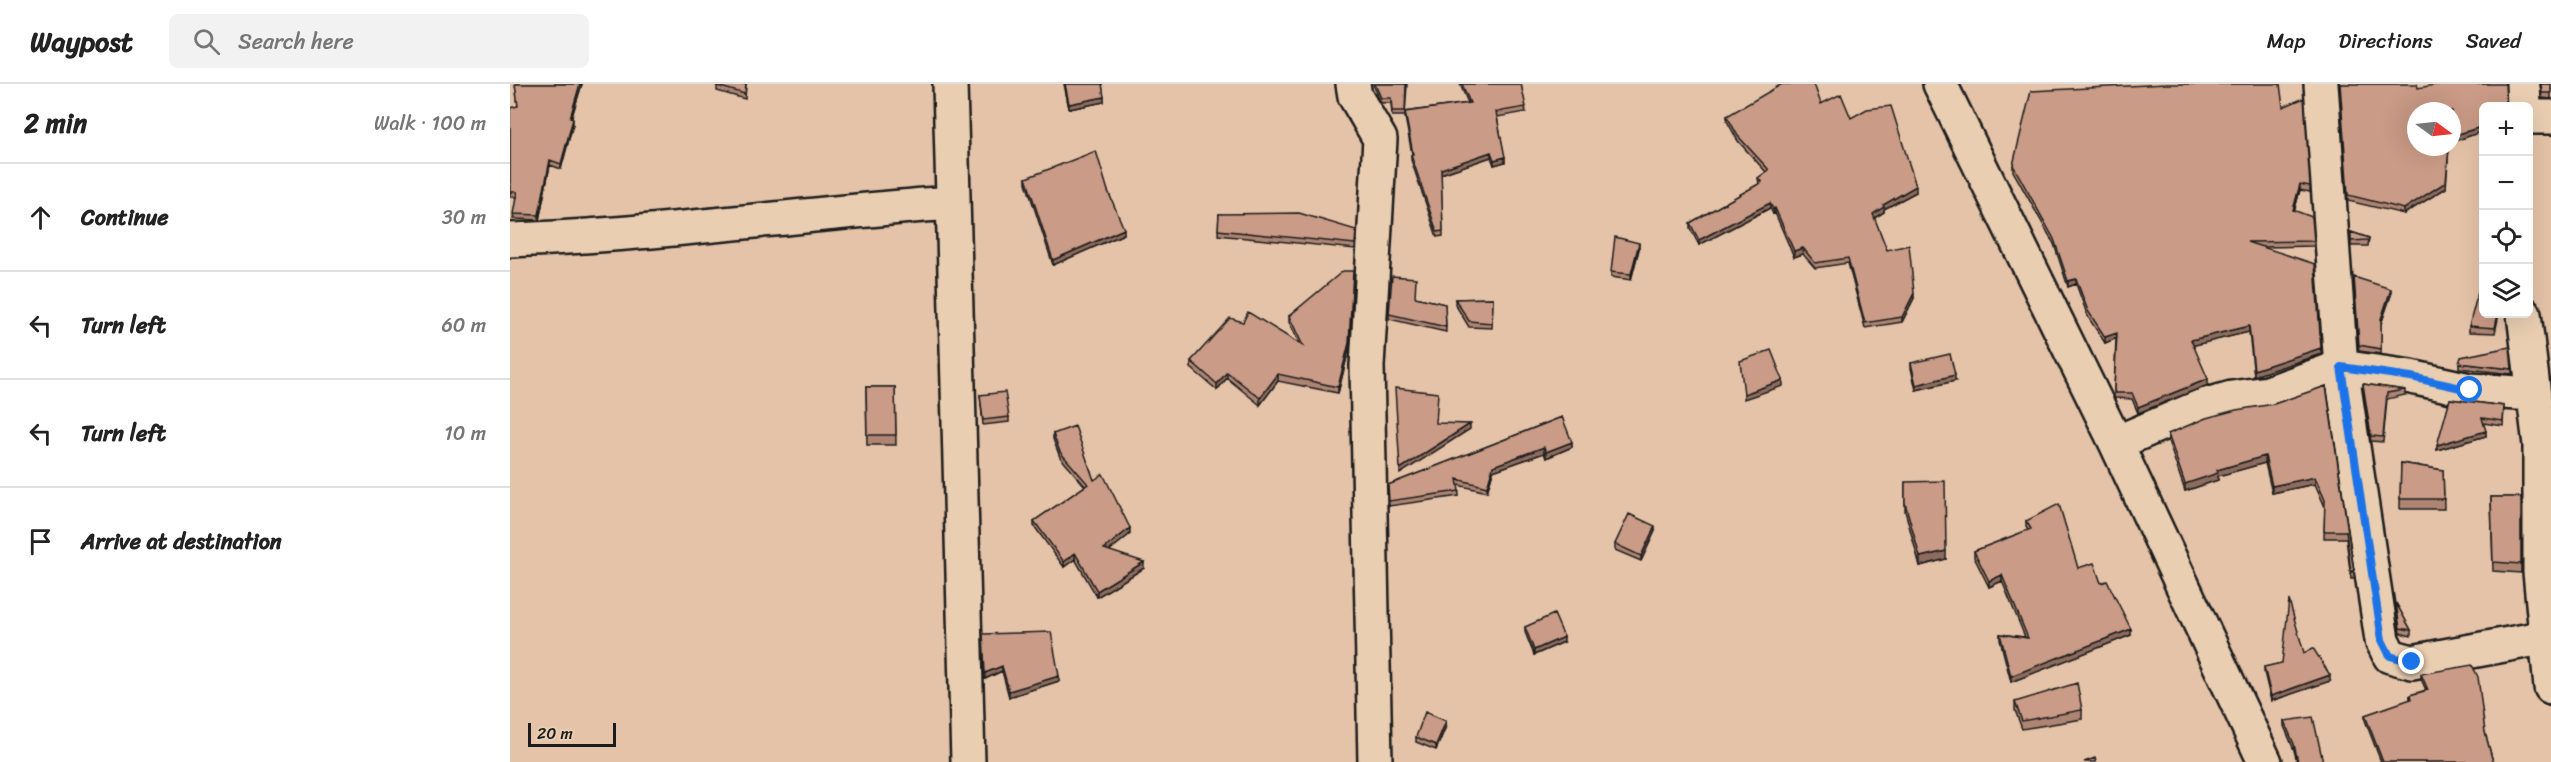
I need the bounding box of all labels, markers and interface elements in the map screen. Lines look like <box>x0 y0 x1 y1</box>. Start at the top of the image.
search box <box>169 14 589 68</box>
text: Waypost <box>30 17 133 66</box>
text: Search here <box>238 22 354 61</box>
text: Map <box>2267 22 2305 60</box>
text: Directions <box>2338 22 2433 60</box>
text: Saved <box>2466 22 2521 60</box>
icon: search <box>190 25 223 58</box>
text: 2 min <box>24 100 87 146</box>
north arrow <box>2407 102 2461 156</box>
map controls <box>2479 102 2533 318</box>
button: + <box>2479 102 2533 156</box>
text: Walk · 100 m <box>374 106 486 141</box>
button: − <box>2479 156 2533 210</box>
text: Continue <box>81 198 169 237</box>
text: 30 m <box>442 200 486 235</box>
icon: ahead <box>24 201 57 234</box>
button: locate <box>2479 210 2533 264</box>
button: layers <box>2479 264 2533 318</box>
text: Turn left <box>81 306 166 345</box>
text: 60 m <box>441 308 486 343</box>
icon: left <box>24 309 57 342</box>
route start <box>2456 376 2482 402</box>
text: Turn left <box>81 414 166 453</box>
text: 10 m <box>444 416 486 451</box>
icon: left <box>24 417 57 450</box>
text: Arrive at destination <box>81 522 282 561</box>
icon: arrive <box>24 525 57 558</box>
route end <box>2398 648 2424 674</box>
text: 20 m <box>537 719 573 748</box>
scale bar <box>528 720 616 748</box>

